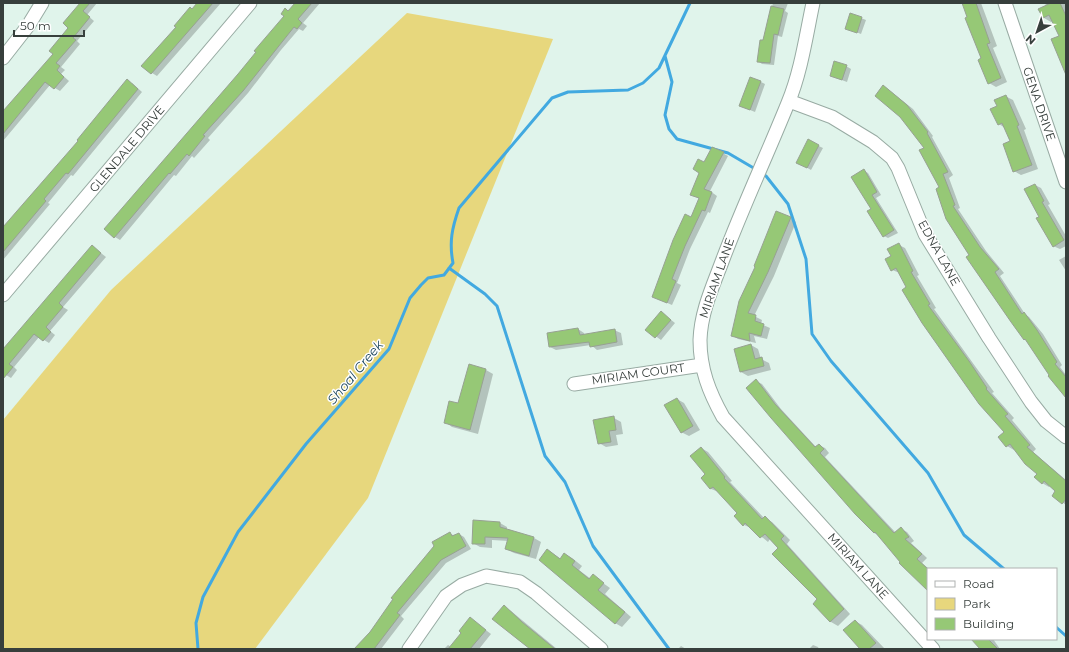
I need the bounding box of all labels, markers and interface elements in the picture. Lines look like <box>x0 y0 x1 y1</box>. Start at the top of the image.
scale bar <box>14 12 84 38</box>
north arrow <box>1017 12 1057 52</box>
text: 50 m <box>20 18 51 33</box>
text: N <box>1023 31 1038 48</box>
street label: GENA DRIVE <box>1020 65 1059 143</box>
street label: GLENDALE DRIVE <box>86 102 167 195</box>
street label: EDNA LANE <box>915 217 964 288</box>
street label: MIRIAM LANE <box>696 236 737 320</box>
water label: Shoal Creek <box>324 336 387 407</box>
street label: MIRIAM COURT <box>590 360 685 387</box>
street label: MIRIAM LANE <box>825 529 892 602</box>
legend <box>927 568 1057 640</box>
text: Road <box>963 576 994 591</box>
text: Park <box>963 596 991 611</box>
text: Building <box>963 616 1014 631</box>

